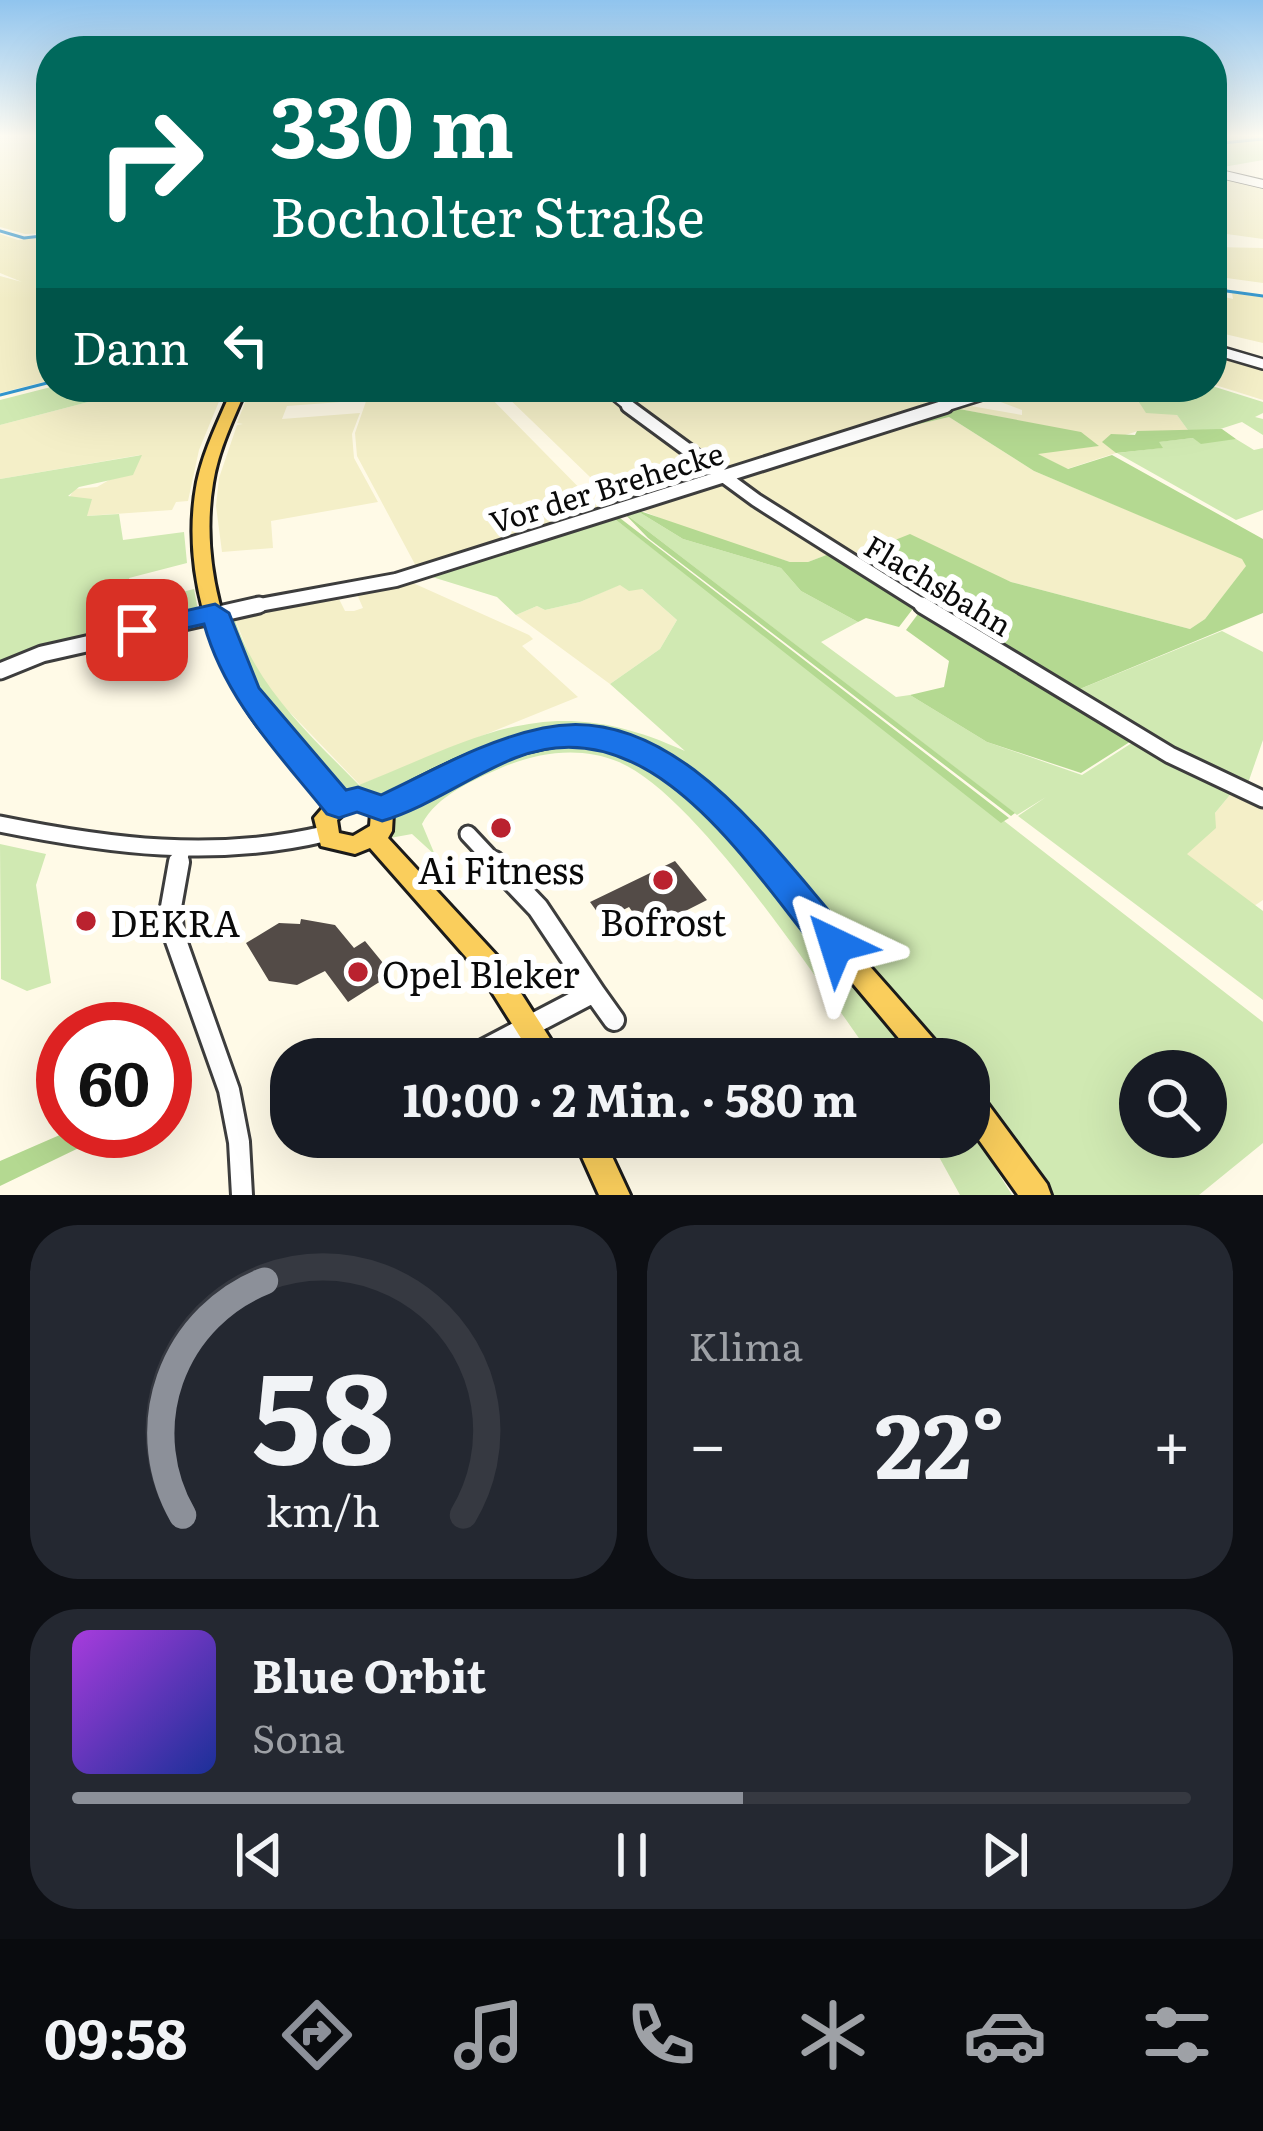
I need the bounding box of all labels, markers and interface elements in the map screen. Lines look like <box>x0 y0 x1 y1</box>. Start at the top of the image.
text: 330 m <box>270 59 514 184</box>
icon: right <box>72 84 228 240</box>
text: Bocholter Straße <box>270 173 705 254</box>
text: Dann <box>72 312 189 379</box>
icon: left <box>213 312 279 378</box>
street label: Vor der Brehecke <box>484 430 728 542</box>
street label: Flachsbahn <box>857 523 1021 645</box>
pin <box>86 579 188 681</box>
icon: arrive <box>104 597 170 663</box>
marker: Ai Fitness <box>488 815 514 841</box>
place label: Ai Fitness <box>418 842 584 895</box>
marker: Bofrost <box>650 867 676 893</box>
position arrow <box>773 882 899 1008</box>
place label: Bofrost <box>600 894 727 947</box>
place label: DEKRA <box>110 895 240 948</box>
marker: DEKRA <box>73 908 99 934</box>
place label: Opel Bleker <box>382 946 580 999</box>
marker: Opel Bleker <box>345 959 371 985</box>
speed limit sign: 60 <box>36 1002 192 1158</box>
map controls <box>1119 1050 1227 1158</box>
button: search <box>1119 1050 1227 1158</box>
text: 10:00 · 2 Min. · 580 m <box>403 1064 857 1131</box>
text: Klima <box>689 1315 803 1373</box>
text: 58 <box>253 1317 394 1502</box>
text: 22° <box>875 1373 1005 1507</box>
text: − <box>689 1391 727 1489</box>
text: + <box>1153 1391 1191 1489</box>
text: km/h <box>266 1477 380 1540</box>
text: Blue Orbit <box>252 1640 486 1707</box>
text: Sona <box>252 1707 345 1765</box>
icon: previous <box>226 1822 292 1888</box>
icon: pause <box>599 1822 665 1888</box>
icon: next <box>972 1822 1038 1888</box>
icon: directions <box>275 1993 359 2077</box>
icon: music <box>447 1993 531 2077</box>
icon: phone <box>619 1993 703 2077</box>
icon: climate <box>791 1993 875 2077</box>
icon: car <box>963 1993 1047 2077</box>
icon: filters <box>1135 1993 1219 2077</box>
text: 09:58 <box>44 1995 187 2076</box>

